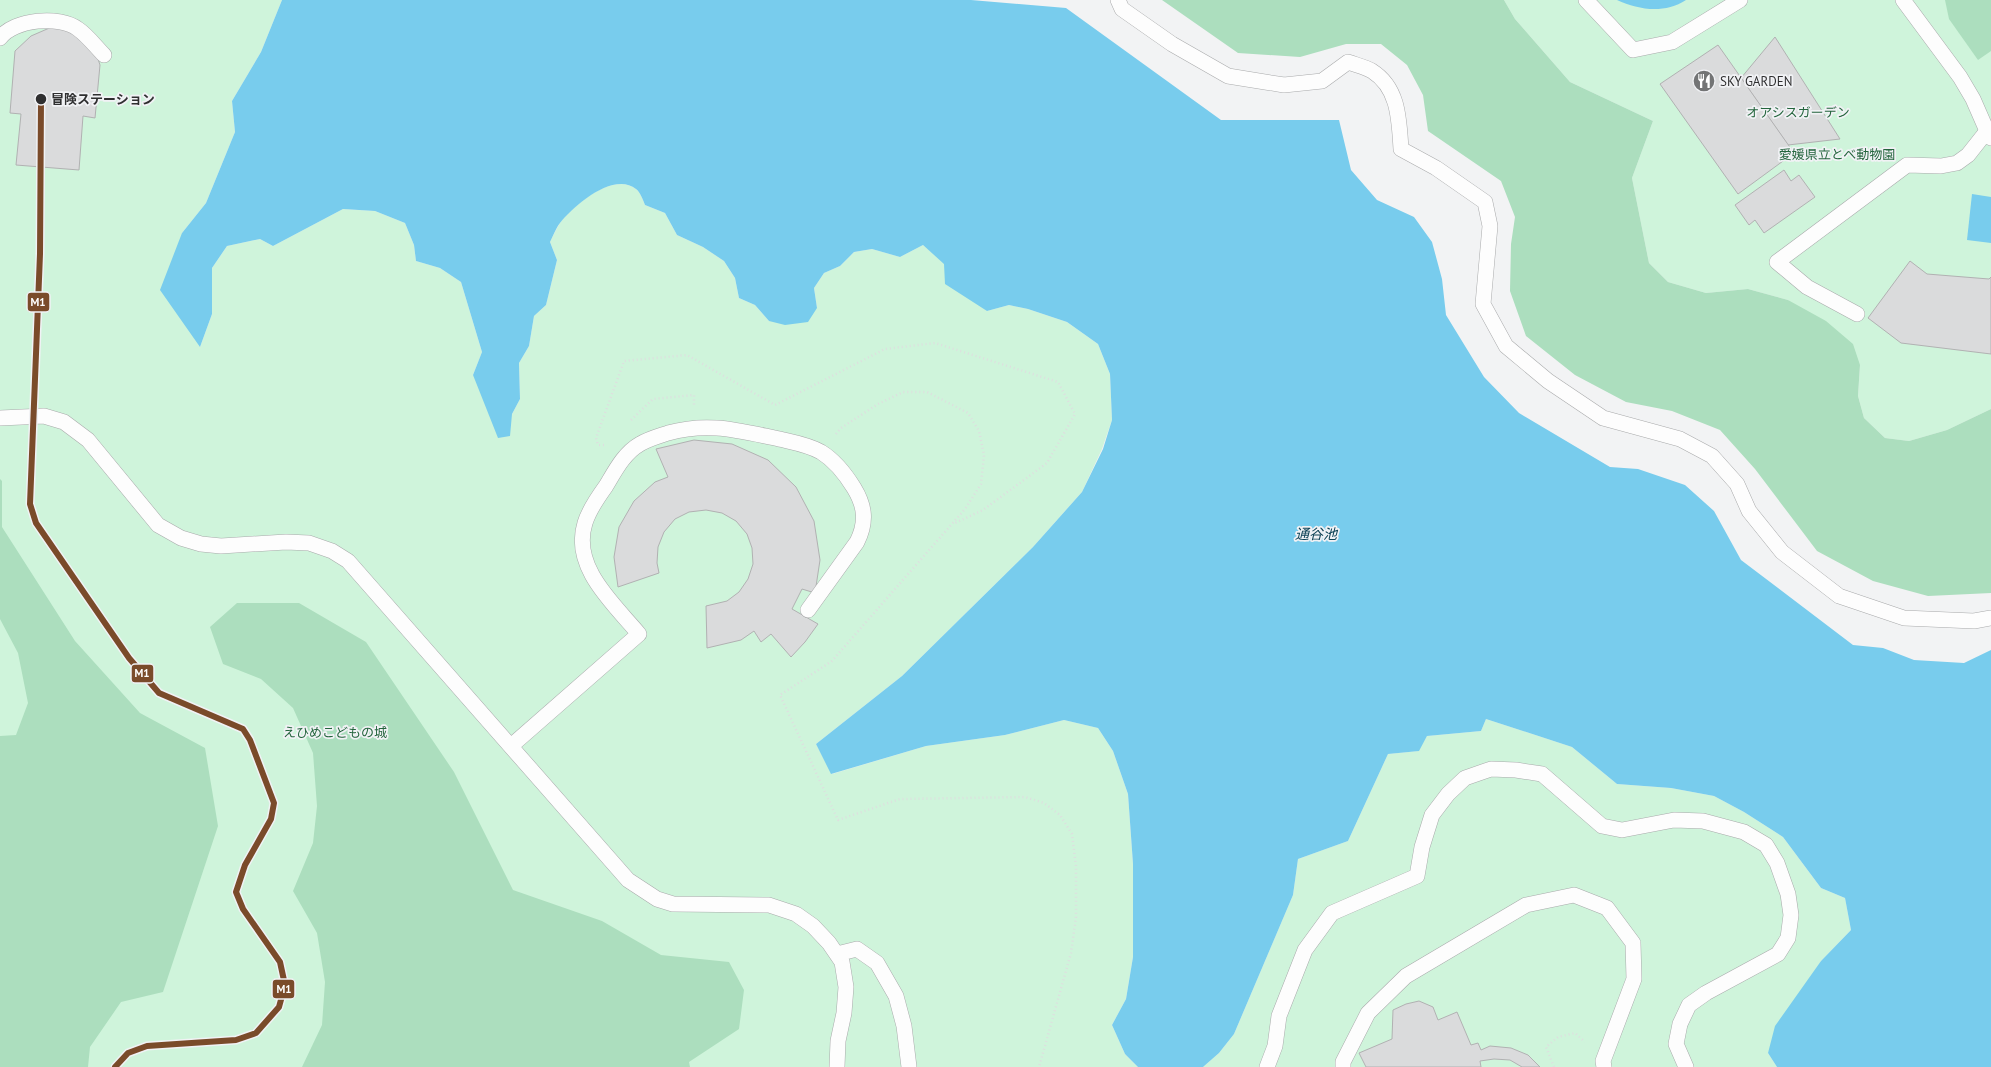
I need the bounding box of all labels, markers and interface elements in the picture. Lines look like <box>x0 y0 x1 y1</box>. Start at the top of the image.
restaurant icon: SKY GARDEN <box>1691 68 1717 94</box>
place label: SKY GARDEN <box>1720 73 1792 90</box>
place label: 冒険ステーション <box>51 91 155 108</box>
marker: 冒険ステーション <box>34 92 48 106</box>
park label: オアシスガーデン <box>1746 104 1850 121</box>
park label: 愛媛県立とべ動物園 <box>1779 146 1895 163</box>
line badge: M1 <box>27 292 50 312</box>
text: M1 <box>30 295 46 309</box>
water label: 通谷池 <box>1295 525 1339 543</box>
line badge: M1 <box>131 664 154 683</box>
text: M1 <box>134 666 150 680</box>
park label: えひめこどもの城 <box>283 724 387 741</box>
line badge: M1 <box>272 979 295 999</box>
text: M1 <box>276 982 292 996</box>

